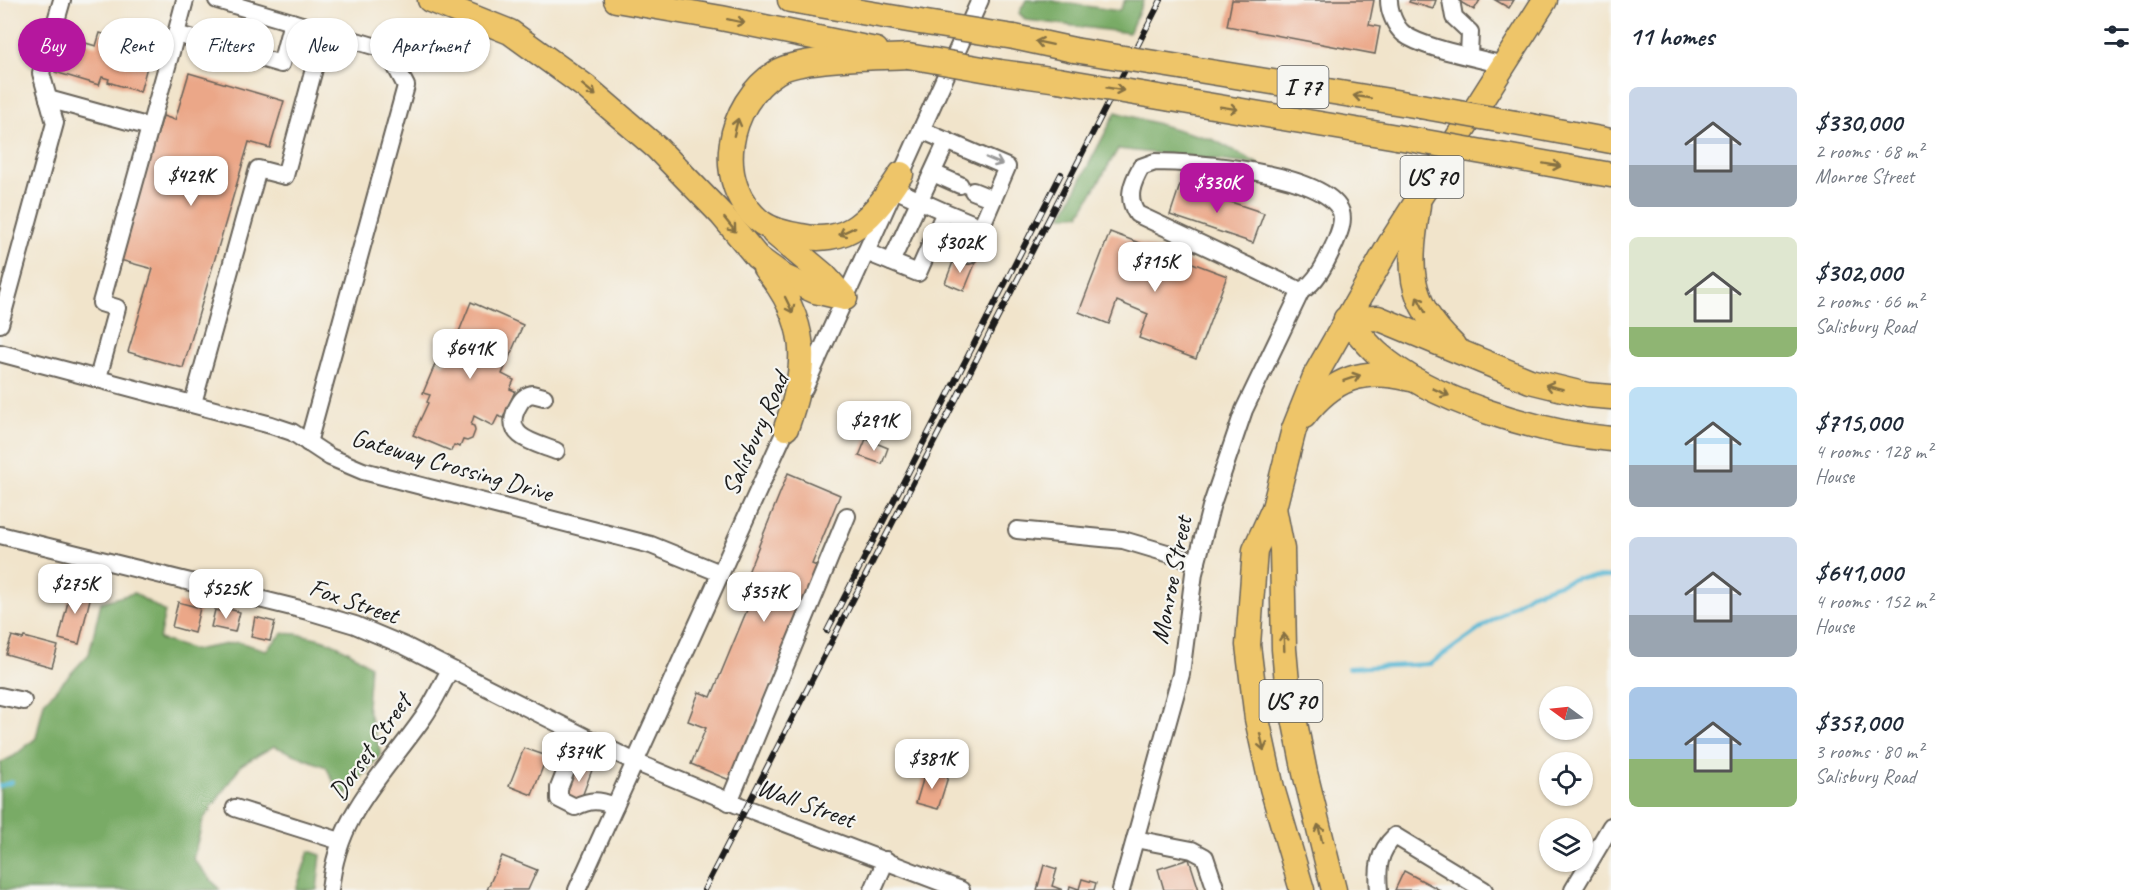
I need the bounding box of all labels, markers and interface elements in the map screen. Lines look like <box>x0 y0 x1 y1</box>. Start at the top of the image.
one-way arrow <box>726 16 745 27</box>
chip: Buy <box>18 18 86 72</box>
chip: Rent <box>98 18 174 72</box>
chip: Filters <box>186 18 274 72</box>
chip: New <box>286 18 358 72</box>
chip: Apartment <box>370 18 490 72</box>
text: 11 homes <box>1629 20 1714 53</box>
icon: filters <box>2100 20 2133 53</box>
one-way arrow <box>1035 37 1054 49</box>
road number: I 77 <box>1278 66 1328 108</box>
one-way arrow <box>581 83 596 97</box>
one-way arrow <box>1104 84 1124 95</box>
one-way arrow <box>1352 91 1372 102</box>
one-way arrow <box>1218 103 1238 114</box>
text: $330,000 <box>1815 106 1902 139</box>
icon: home <box>1677 111 1749 183</box>
one-way arrow <box>731 118 743 137</box>
text: 2 rooms · 68 m² <box>1815 139 1923 164</box>
pin: $429K <box>149 156 233 207</box>
one-way arrow <box>984 156 1002 167</box>
road number: US 70 <box>1400 156 1464 198</box>
one-way arrow <box>1541 160 1561 171</box>
text: $429K <box>168 163 214 188</box>
pin: $330K <box>1175 163 1259 214</box>
text: Monroe Street <box>1815 164 1914 189</box>
text: $330K <box>1194 170 1240 195</box>
one-way arrow <box>723 217 736 233</box>
pin: $302K <box>918 223 1002 274</box>
one-way arrow <box>838 226 857 237</box>
text: $302K <box>937 230 983 255</box>
pin: $715K <box>1113 242 1197 293</box>
text: $715K <box>1132 249 1178 274</box>
text: $302,000 <box>1815 256 1902 289</box>
icon: home <box>1677 261 1749 333</box>
text: 2 rooms · 66 m² <box>1815 289 1923 314</box>
one-way arrow <box>1415 295 1427 313</box>
one-way arrow <box>784 296 796 314</box>
text: Salisbury Road <box>1815 314 1916 339</box>
pin: $641K <box>428 329 512 380</box>
text: $641K <box>447 336 493 361</box>
street label: Salisbury Road <box>713 364 798 500</box>
one-way arrow <box>1342 372 1361 383</box>
one-way arrow <box>1544 380 1563 392</box>
one-way arrow <box>1432 387 1450 398</box>
pin: $291K <box>832 401 916 452</box>
text: $715,000 <box>1815 406 1902 439</box>
text: $291K <box>851 408 897 433</box>
icon: home <box>1677 411 1749 483</box>
street label: Gateway Crossing Drive <box>348 421 559 510</box>
text: 4 rooms · 128 m² <box>1815 439 1932 464</box>
text: House <box>1815 464 1854 489</box>
street label: Monroe Street <box>1142 511 1200 646</box>
text: $641,000 <box>1815 556 1903 589</box>
icon: home <box>1677 561 1749 633</box>
pin: $275K <box>33 564 117 615</box>
pin: $525K <box>184 569 268 620</box>
street label: Fox Street <box>305 570 405 632</box>
text: $275K <box>52 571 98 596</box>
pin: $357K <box>722 572 806 623</box>
text: $525K <box>203 576 249 601</box>
text: $357K <box>741 579 787 604</box>
text: 4 rooms · 152 m² <box>1815 589 1932 614</box>
text: House <box>1815 614 1854 639</box>
one-way arrow <box>1279 632 1290 652</box>
road number: US 70 <box>1260 680 1322 722</box>
street label: Dorset Street <box>321 685 421 807</box>
north arrow <box>1539 686 1593 740</box>
map controls <box>1539 686 1593 872</box>
text: $357,000 <box>1815 706 1902 739</box>
icon: home <box>1677 711 1749 783</box>
pin: $374K <box>537 732 621 783</box>
one-way arrow <box>1256 732 1268 751</box>
text: $374K <box>556 739 602 764</box>
pin: $381K <box>890 739 974 790</box>
text: 3 rooms · 80 m² <box>1815 739 1923 764</box>
text: $381K <box>909 746 955 771</box>
button: locate <box>1539 752 1593 806</box>
text: Salisbury Road <box>1815 764 1916 789</box>
street label: Wall Street <box>753 770 861 837</box>
button: layers <box>1539 818 1593 872</box>
one-way arrow <box>1314 824 1325 843</box>

